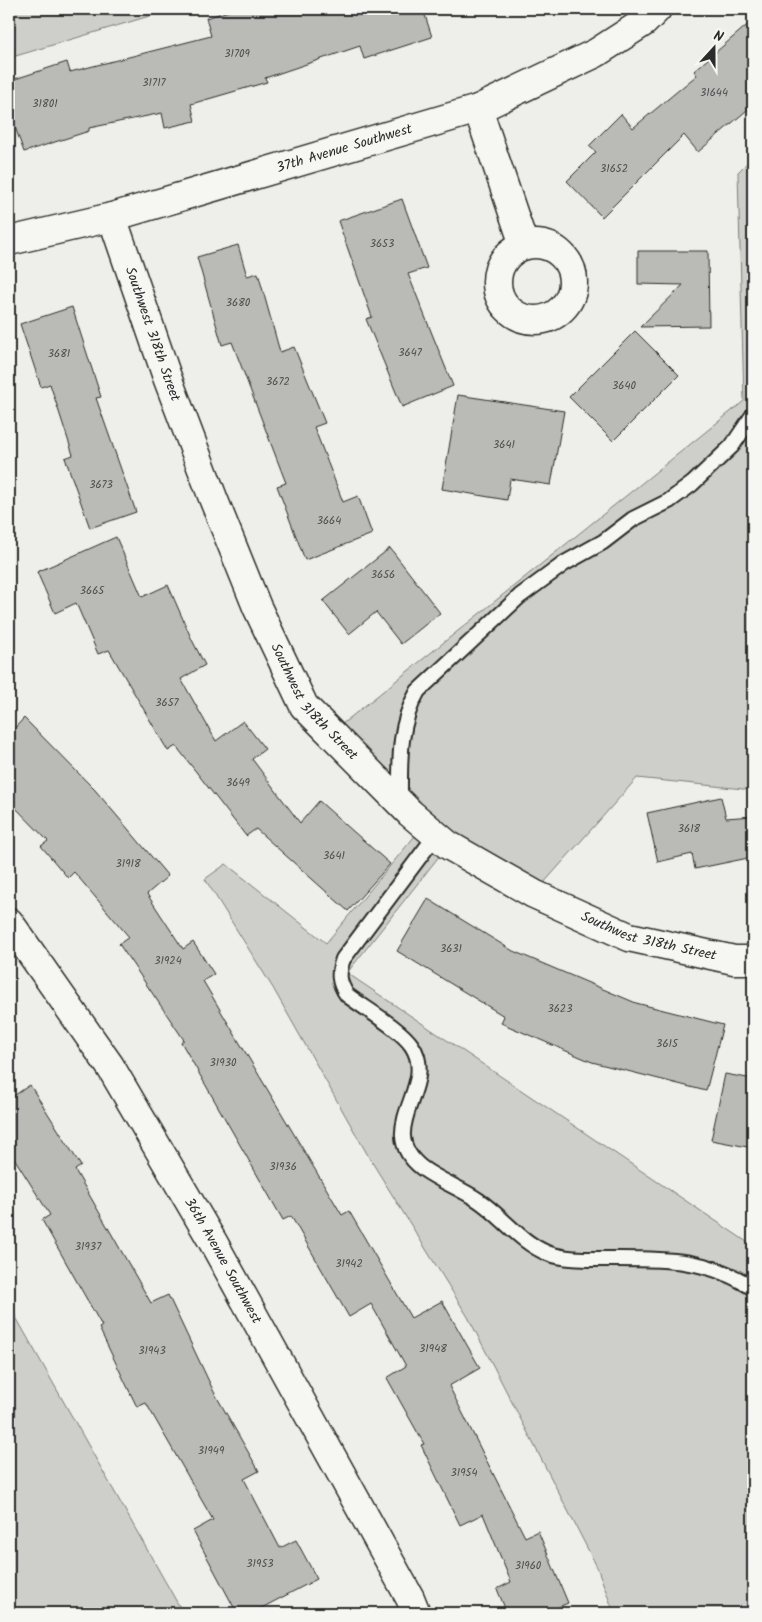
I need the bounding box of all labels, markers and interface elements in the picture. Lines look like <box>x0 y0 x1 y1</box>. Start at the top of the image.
north arrow <box>690 22 740 72</box>
text: N <box>710 25 727 49</box>
house number: 31709 <box>224 45 250 63</box>
house number: 31717 <box>142 74 167 92</box>
house number: 31644 <box>700 84 728 102</box>
house number: 31801 <box>32 95 58 113</box>
street label: 37th Avenue Southwest <box>274 118 415 179</box>
house number: 31652 <box>600 160 628 178</box>
house number: 3653 <box>370 235 394 253</box>
street label: Southwest 318th Street <box>119 264 187 405</box>
house number: 3680 <box>226 294 251 312</box>
house number: 3647 <box>398 344 423 362</box>
house number: 3681 <box>48 345 70 363</box>
house number: 3672 <box>266 373 290 391</box>
house number: 3640 <box>612 377 636 395</box>
house number: 3641 <box>493 436 515 454</box>
house number: 3673 <box>89 476 113 494</box>
house number: 3664 <box>317 512 341 530</box>
house number: 3656 <box>371 566 395 584</box>
house number: 3665 <box>80 582 105 600</box>
street label: Southwest 318th Street <box>265 640 363 766</box>
house number: 3657 <box>155 694 180 712</box>
house number: 3649 <box>226 774 251 792</box>
house number: 3618 <box>678 820 701 838</box>
house number: 3641 <box>323 847 345 865</box>
house number: 31918 <box>115 855 141 873</box>
street label: Southwest 318th Street <box>577 906 719 967</box>
house number: 3631 <box>440 940 462 958</box>
house number: 31924 <box>154 952 182 970</box>
house number: 3623 <box>547 1000 573 1018</box>
house number: 3615 <box>656 1035 679 1053</box>
house number: 31930 <box>210 1054 237 1072</box>
house number: 31936 <box>269 1158 297 1176</box>
street label: 36th Avenue Southwest <box>178 1194 268 1328</box>
house number: 31937 <box>75 1238 102 1256</box>
house number: 31942 <box>335 1255 363 1273</box>
house number: 31948 <box>419 1340 447 1358</box>
house number: 31943 <box>138 1342 166 1360</box>
house number: 31949 <box>198 1442 225 1460</box>
house number: 31954 <box>450 1464 478 1482</box>
house number: 31953 <box>246 1555 274 1573</box>
house number: 31960 <box>515 1557 542 1575</box>

